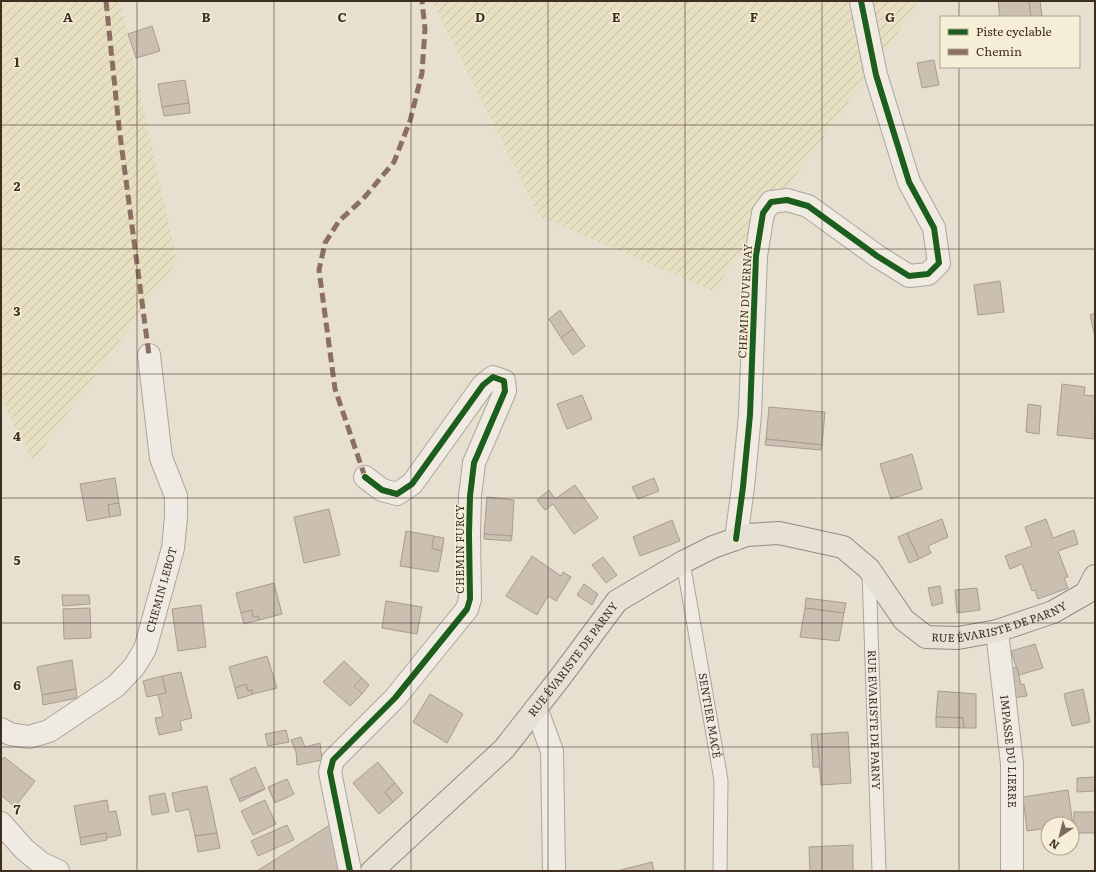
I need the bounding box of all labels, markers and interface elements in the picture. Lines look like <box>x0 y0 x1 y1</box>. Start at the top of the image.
text: A <box>63 7 73 26</box>
text: B <box>202 7 211 26</box>
text: C <box>337 7 347 26</box>
text: D <box>475 7 485 26</box>
text: E <box>612 7 621 26</box>
text: F <box>750 7 758 26</box>
text: G <box>885 7 895 26</box>
legend <box>940 16 1080 68</box>
text: Piste cyclable <box>976 22 1052 40</box>
text: Chemin <box>976 42 1022 60</box>
text: 1 <box>14 52 20 71</box>
text: 2 <box>14 176 21 195</box>
street label: CHEMIN DUVERNAY <box>733 243 755 359</box>
text: 3 <box>13 301 21 320</box>
text: 4 <box>13 426 21 445</box>
street label: CHEMIN FURCY <box>451 504 467 594</box>
street label: CHEMIN LEBOT <box>141 545 180 634</box>
text: 5 <box>13 550 21 569</box>
street label: RUE ÉVARISTE DE PARNY <box>931 597 1069 645</box>
street label: RUE ÉVARISTE DE PARNY <box>524 598 621 719</box>
street label: RUE EVARISTE DE PARNY <box>865 650 885 790</box>
street label: SENTIER MACÉ <box>695 672 726 759</box>
text: 6 <box>13 675 21 694</box>
street label: IMPASSE DU LIERRE <box>997 694 1021 808</box>
text: 7 <box>13 799 21 818</box>
north arrow <box>1040 816 1080 856</box>
text: N <box>1045 836 1062 854</box>

